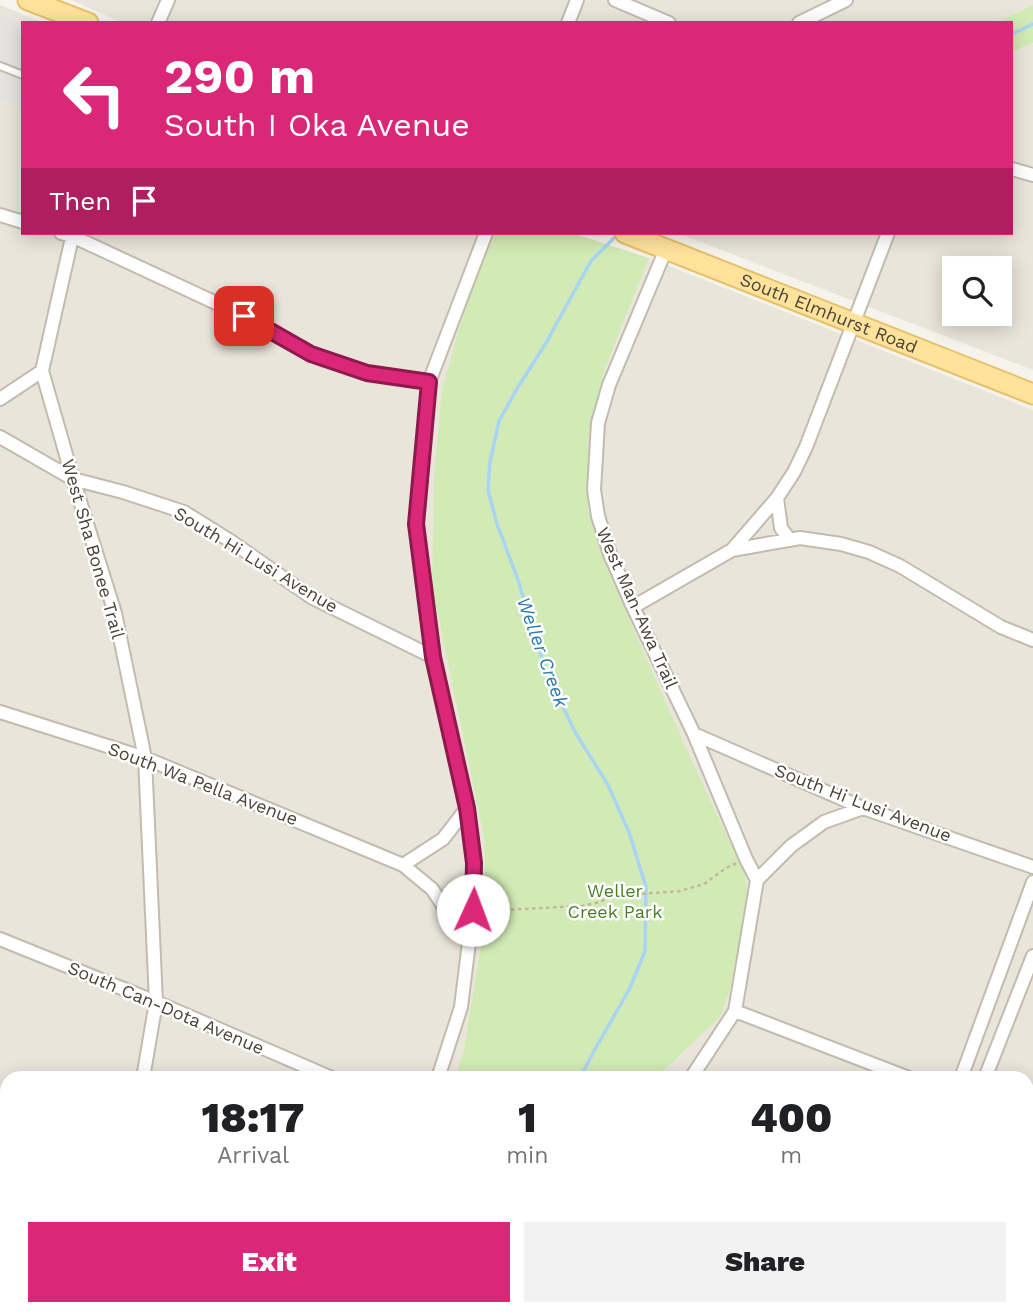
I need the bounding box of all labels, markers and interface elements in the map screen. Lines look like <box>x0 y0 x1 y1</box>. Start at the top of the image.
text: 290 m <box>164 47 315 105</box>
icon: left <box>49 49 140 140</box>
text: South I Oka Avenue <box>164 106 470 144</box>
icon: arrive <box>125 182 163 220</box>
text: Then <box>49 186 111 216</box>
map controls <box>942 256 1012 326</box>
button: search <box>942 256 1012 326</box>
street label: South Elmhurst Road <box>737 268 921 357</box>
pin <box>214 286 274 346</box>
icon: arrive <box>225 297 263 335</box>
street label: West Sha Bonee Trail <box>58 456 129 642</box>
street label: South Hi Lusi Avenue <box>171 502 342 617</box>
street label: West Man-Awa Trail <box>592 524 683 692</box>
water label: Weller Creek <box>512 594 573 711</box>
street label: South Wa Pella Avenue <box>105 738 301 829</box>
street label: South Hi Lusi Avenue <box>772 759 954 846</box>
position arrow <box>436 873 510 947</box>
park label: Weller Creek Park <box>568 880 662 922</box>
street label: South Can-Dota Avenue <box>65 957 267 1058</box>
text: 18:17 <box>202 1093 305 1142</box>
text: 1 <box>518 1093 537 1142</box>
text: 400 <box>750 1093 832 1142</box>
text: Arrival <box>217 1142 289 1169</box>
text: min <box>506 1142 548 1169</box>
text: m <box>780 1142 802 1169</box>
button: Exit <box>28 1222 510 1302</box>
button: Share <box>524 1222 1006 1302</box>

